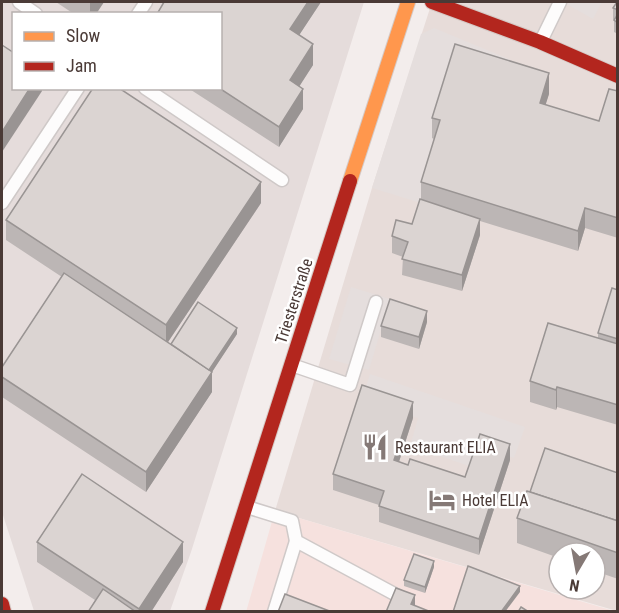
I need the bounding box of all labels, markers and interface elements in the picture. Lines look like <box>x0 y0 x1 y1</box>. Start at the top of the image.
legend <box>12 12 222 90</box>
text: Slow <box>66 25 101 46</box>
text: Jam <box>66 55 97 76</box>
street label: Triesterstraße <box>271 256 317 346</box>
restaurant icon: Restaurant ELIA <box>360 432 390 462</box>
place label: Restaurant ELIA <box>395 438 496 457</box>
hotel icon: Hotel ELIA <box>427 485 457 515</box>
place label: Hotel ELIA <box>462 491 528 510</box>
north arrow <box>547 541 607 601</box>
text: N <box>568 575 581 595</box>

